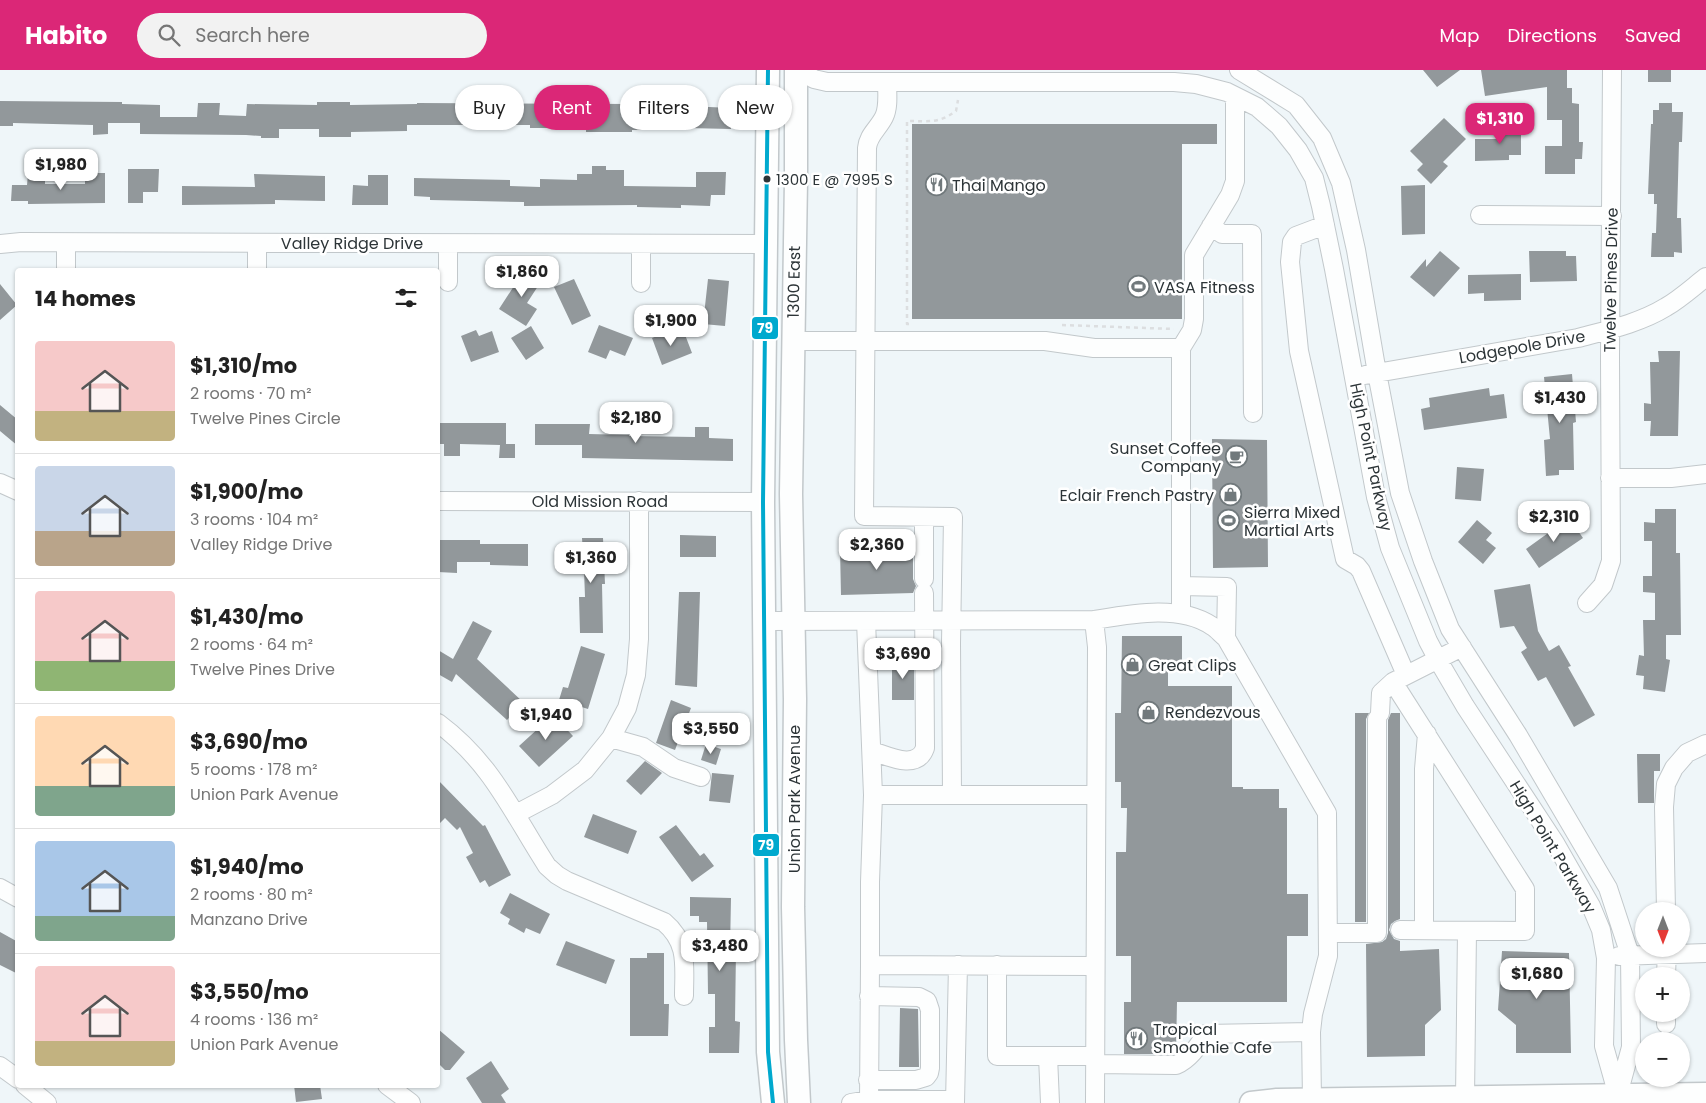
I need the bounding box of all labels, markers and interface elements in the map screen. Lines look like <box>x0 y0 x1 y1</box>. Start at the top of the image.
search box <box>137 13 487 58</box>
text: Habito <box>25 19 107 52</box>
icon: search <box>155 21 183 49</box>
text: Search here <box>195 22 310 49</box>
text: Map <box>1440 23 1479 48</box>
text: Directions <box>1507 23 1597 48</box>
text: Saved <box>1625 23 1681 48</box>
chip: Buy <box>455 85 524 130</box>
chip: Rent <box>534 85 610 130</box>
chip: Filters <box>620 85 708 130</box>
chip: New <box>718 85 792 130</box>
pin: $1,310 <box>1459 102 1541 145</box>
text: $1,310 <box>1476 107 1524 130</box>
pin: $1,980 <box>20 148 102 191</box>
text: $1,980 <box>35 153 87 176</box>
place label: 1300 E @ 7995 S <box>776 169 893 190</box>
restaurant icon: Thai Mango <box>924 173 948 197</box>
marker: 1300 E @ 7995 S <box>762 174 772 184</box>
place label: Thai Mango <box>952 174 1046 197</box>
street label: Twelve Pines Drive <box>1598 207 1624 353</box>
street label: Valley Ridge Drive <box>281 232 423 255</box>
street label: 1300 East <box>782 246 806 318</box>
pin: $1,860 <box>481 256 563 298</box>
text: $1,860 <box>496 260 548 283</box>
sports icon: VASA Fitness <box>1126 275 1150 299</box>
place label: VASA Fitness <box>1154 276 1255 299</box>
text: 14 homes <box>35 284 136 313</box>
icon: filters <box>392 284 420 312</box>
pin: $1,900 <box>630 304 712 347</box>
text: $1,900 <box>645 309 697 332</box>
line badge: 79 <box>751 316 779 340</box>
text: 79 <box>757 318 773 338</box>
street label: Lodgepole Drive <box>1457 325 1587 369</box>
text: $1,310/mo <box>190 351 297 380</box>
icon: home <box>75 361 135 421</box>
street label: High Point Parkway <box>1344 381 1398 533</box>
text: 2 rooms · 70 m² <box>190 382 312 405</box>
pin: $1,430 <box>1519 382 1601 424</box>
text: $1,430 <box>1534 386 1586 409</box>
pin: $2,180 <box>595 402 677 444</box>
text: $2,180 <box>610 406 662 429</box>
text: Twelve Pines Circle <box>190 407 341 430</box>
place label: Sunset Coffee Company <box>1110 437 1221 478</box>
cafe icon: Sunset Coffee Company <box>1225 445 1249 469</box>
text: $1,900/mo <box>190 477 303 506</box>
shop icon: Eclair French Pastry <box>1218 483 1242 507</box>
place label: Eclair French Pastry <box>1060 484 1214 507</box>
icon: home <box>75 486 135 546</box>
street label: Old Mission Road <box>532 490 668 513</box>
pin: $2,310 <box>1513 500 1595 543</box>
place label: Sierra Mixed Martial Arts <box>1244 501 1340 542</box>
text: $2,310 <box>1529 505 1579 528</box>
text: 3 rooms · 104 m² <box>190 508 318 531</box>
sports icon: Sierra Mixed Martial Arts <box>1216 509 1240 533</box>
pin: $2,360 <box>836 528 918 571</box>
text: Valley Ridge Drive <box>190 533 332 556</box>
text: $2,360 <box>850 533 904 556</box>
pin: $1,360 <box>550 542 632 584</box>
text: $1,360 <box>565 546 617 569</box>
text: $1,430/mo <box>190 602 303 631</box>
icon: home <box>75 611 135 671</box>
text: 2 rooms · 64 m² <box>190 633 313 656</box>
pin: $3,690 <box>862 638 944 680</box>
text: $3,690 <box>875 642 931 665</box>
shop icon: Great Clips <box>1120 653 1144 677</box>
place label: Great Clips <box>1148 654 1237 677</box>
text: Twelve Pines Drive <box>190 658 335 681</box>
pin: $1,940 <box>505 698 587 741</box>
shop icon: Rendezvous <box>1137 700 1161 724</box>
place label: Rendezvous <box>1165 701 1261 724</box>
text: $1,940 <box>520 703 572 726</box>
pin: $3,550 <box>670 712 752 755</box>
text: $3,550 <box>683 717 739 740</box>
street label: Union Park Avenue <box>783 725 806 873</box>
text: $3,690/mo <box>190 727 308 756</box>
icon: home <box>75 736 135 796</box>
text: 5 rooms · 178 m² <box>190 758 318 781</box>
street label: High Point Parkway <box>1504 776 1602 918</box>
text: Union Park Avenue <box>190 783 338 806</box>
line badge: 79 <box>752 833 780 857</box>
text: 79 <box>758 835 774 855</box>
text: $1,940/mo <box>190 852 304 881</box>
icon: home <box>75 861 135 921</box>
text: 2 rooms · 80 m² <box>190 883 313 906</box>
north arrow <box>1635 902 1690 958</box>
map controls <box>1635 902 1690 1087</box>
text: Manzano Drive <box>190 908 308 931</box>
pin: $3,480 <box>679 930 761 972</box>
text: $3,480 <box>692 934 748 957</box>
pin: $1,680 <box>1496 958 1578 1000</box>
text: $1,680 <box>1511 962 1563 985</box>
button: + <box>1635 967 1690 1022</box>
text: $3,550/mo <box>190 977 309 1006</box>
icon: home <box>75 986 135 1046</box>
text: 4 rooms · 136 m² <box>190 1008 318 1031</box>
place label: Tropical Smoothie Cafe <box>1153 1018 1272 1059</box>
restaurant icon: Tropical Smoothie Cafe <box>1125 1026 1149 1050</box>
button: − <box>1635 1032 1690 1087</box>
text: Union Park Avenue <box>190 1033 338 1056</box>

